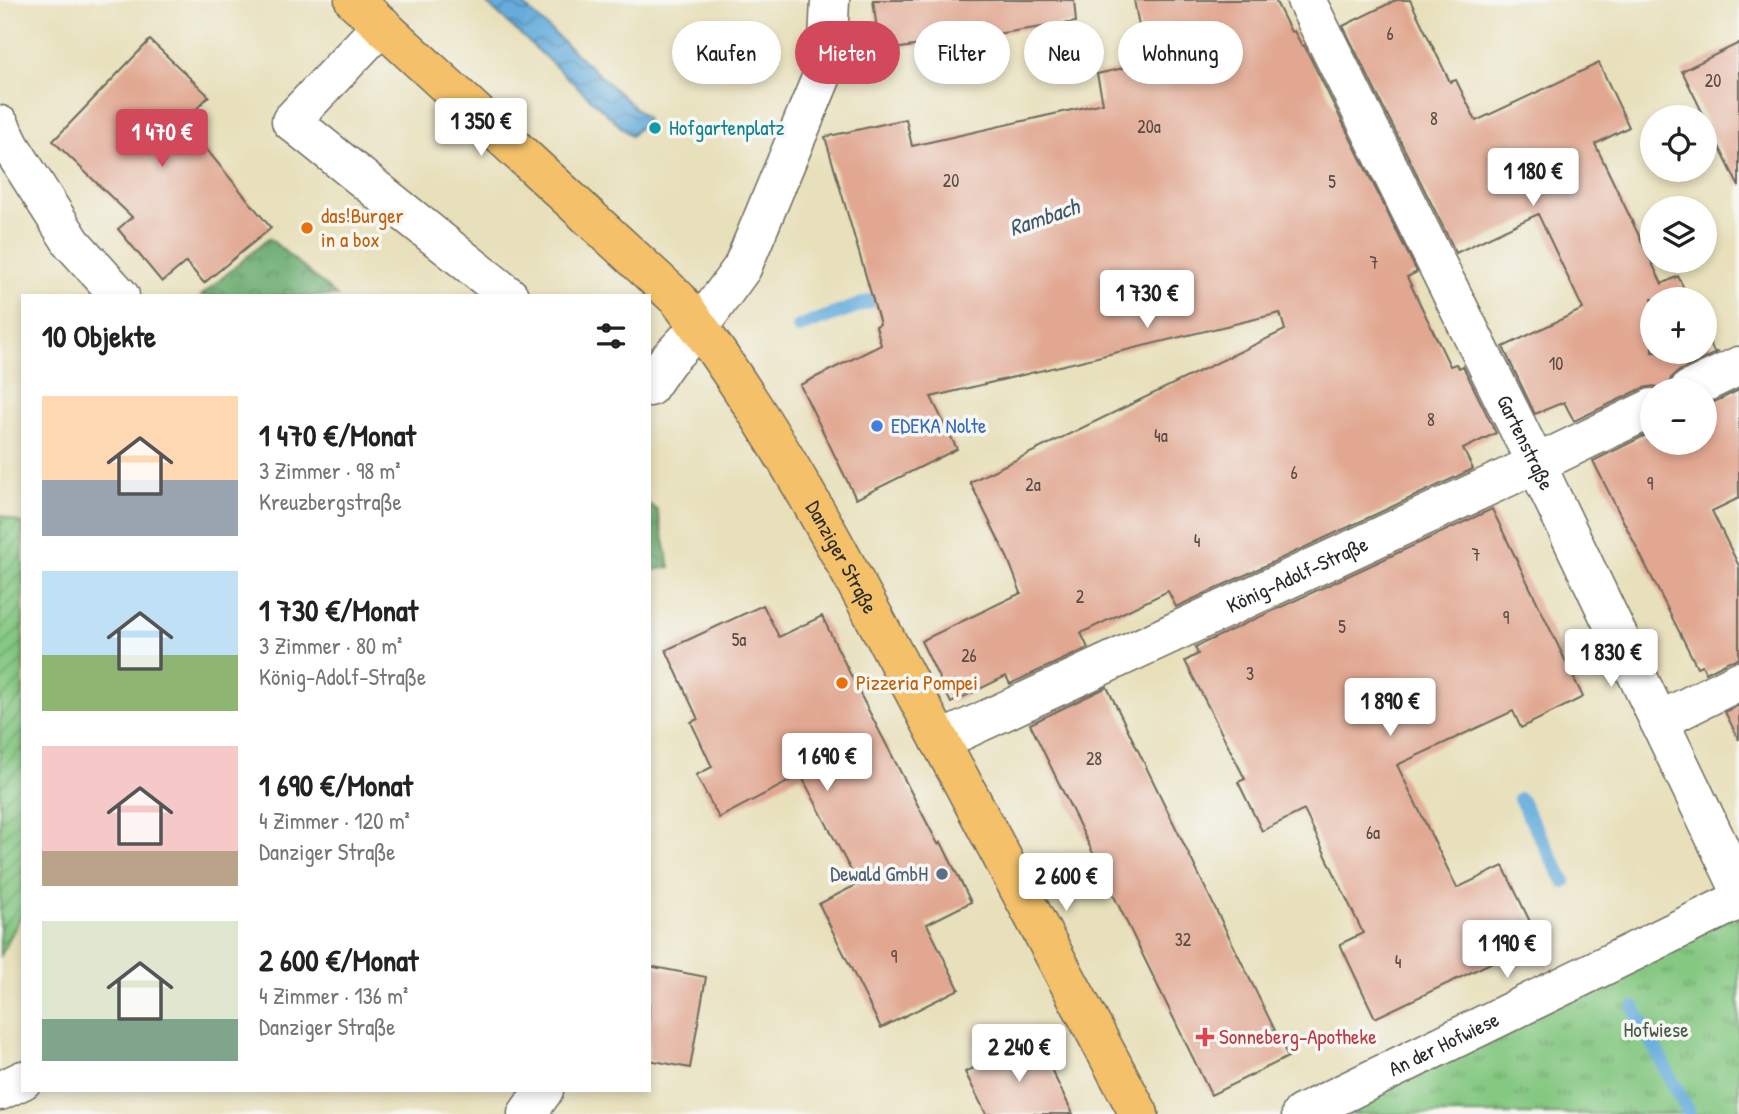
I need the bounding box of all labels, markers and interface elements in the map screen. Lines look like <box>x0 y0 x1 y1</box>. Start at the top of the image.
chip: Kaufen <box>672 21 781 84</box>
chip: Mieten <box>795 21 900 84</box>
chip: Filter <box>914 21 1010 84</box>
chip: Neu <box>1024 21 1104 84</box>
chip: Wohnung <box>1118 21 1243 84</box>
house number: 6 <box>1386 21 1394 46</box>
house number: 20 <box>1705 68 1721 93</box>
pin: 1 350 € <box>416 99 546 158</box>
text: 1 350 € <box>451 105 511 136</box>
map controls <box>1640 105 1717 455</box>
button: locate <box>1640 105 1717 182</box>
house number: 8 <box>1430 106 1438 131</box>
pin: 1 470 € <box>97 110 227 169</box>
place label: Hofgartenplatz <box>669 113 785 142</box>
house number: 20a <box>1137 114 1161 139</box>
text: 1 470 € <box>132 116 192 147</box>
marker: Hofgartenplatz <box>647 120 663 136</box>
pin: 1 180 € <box>1468 148 1598 208</box>
text: 1 180 € <box>1504 155 1562 186</box>
house number: 20 <box>943 168 959 193</box>
house number: 5 <box>1328 169 1336 194</box>
water label: Rambach <box>1005 190 1084 243</box>
button: layers <box>1640 196 1717 273</box>
place label: das!Burger in a box <box>321 201 404 254</box>
marker: das!Burger in a box <box>299 220 315 236</box>
house number: 7 <box>1370 250 1379 275</box>
pin: 1 730 € <box>1082 270 1212 330</box>
text: 1 730 € <box>1116 277 1178 308</box>
button: + <box>1640 287 1717 364</box>
text: 10 Objekte <box>42 316 156 356</box>
icon: filters <box>592 317 630 355</box>
house number: 10 <box>1549 351 1563 376</box>
button: − <box>1640 378 1717 455</box>
street label: Gartenstraße <box>1490 390 1561 495</box>
house number: 8 <box>1427 407 1435 432</box>
place label: EDEKA Nolte <box>891 411 986 440</box>
text: 1 470 €/Monat <box>259 415 416 455</box>
marker: EDEKA Nolte <box>869 418 885 434</box>
house number: 4a <box>1154 423 1168 448</box>
icon: home <box>98 424 182 508</box>
text: 3 Zimmer · 98 m² <box>259 455 401 486</box>
house number: 6 <box>1290 460 1298 485</box>
house number: 9 <box>1647 471 1654 496</box>
house number: 2a <box>1025 472 1041 497</box>
text: Kreuzbergstraße <box>259 486 402 517</box>
street label: Danziger Straße <box>799 495 885 619</box>
house number: 4 <box>1194 528 1201 553</box>
street label: König-Adolf-Straße <box>1222 529 1372 620</box>
house number: 7 <box>1472 542 1481 567</box>
house number: 2 <box>1076 584 1085 609</box>
text: 1 730 €/Monat <box>259 590 418 630</box>
icon: home <box>98 599 182 683</box>
house number: 9 <box>1503 605 1510 630</box>
house number: 5 <box>1338 614 1346 639</box>
house number: 5a <box>732 627 746 652</box>
text: 3 Zimmer · 80 m² <box>259 630 402 661</box>
pin: 1 830 € <box>1546 630 1676 689</box>
text: 1 830 € <box>1581 636 1641 667</box>
house number: 26 <box>961 643 977 668</box>
text: König-Adolf-Straße <box>259 661 426 692</box>
house number: 3 <box>1246 661 1254 686</box>
place label: Pizzeria Pompei <box>856 668 978 697</box>
marker: Pizzeria Pompei <box>834 675 850 691</box>
pin: 1 890 € <box>1325 678 1455 738</box>
text: 1 890 € <box>1361 685 1419 716</box>
pin: 1 690 € <box>762 734 892 793</box>
text: 1 690 € <box>798 740 856 771</box>
house number: 28 <box>1086 746 1102 771</box>
text: 1 690 €/Monat <box>259 765 413 805</box>
icon: home <box>98 774 182 858</box>
text: 4 Zimmer · 120 m² <box>259 805 410 836</box>
house number: 6a <box>1366 820 1380 845</box>
text: Danziger Straße <box>259 836 396 867</box>
pin: 2 600 € <box>1001 853 1131 913</box>
place label: Dewald GmbH <box>830 859 928 888</box>
text: 2 600 € <box>1035 860 1097 891</box>
marker: Dewald GmbH <box>934 866 950 882</box>
pin: 1 190 € <box>1442 920 1572 980</box>
house number: 32 <box>1175 927 1192 952</box>
text: 1 190 € <box>1478 927 1536 958</box>
text: 2 600 €/Monat <box>259 940 418 980</box>
house number: 9 <box>891 944 898 969</box>
icon: home <box>98 949 182 1033</box>
house number: 4 <box>1395 949 1402 974</box>
text: 4 Zimmer · 136 m² <box>259 980 408 1011</box>
street label: An der Hofwiese <box>1384 1005 1504 1083</box>
text: Danziger Straße <box>259 1011 396 1042</box>
park label: Hofwiese <box>1623 1015 1689 1044</box>
place label: Sonneberg-Apotheke <box>1219 1022 1377 1051</box>
pin: 2 240 € <box>954 1024 1084 1084</box>
marker: Sonneberg-Apotheke <box>1197 1029 1213 1045</box>
text: 2 240 € <box>988 1031 1050 1062</box>

